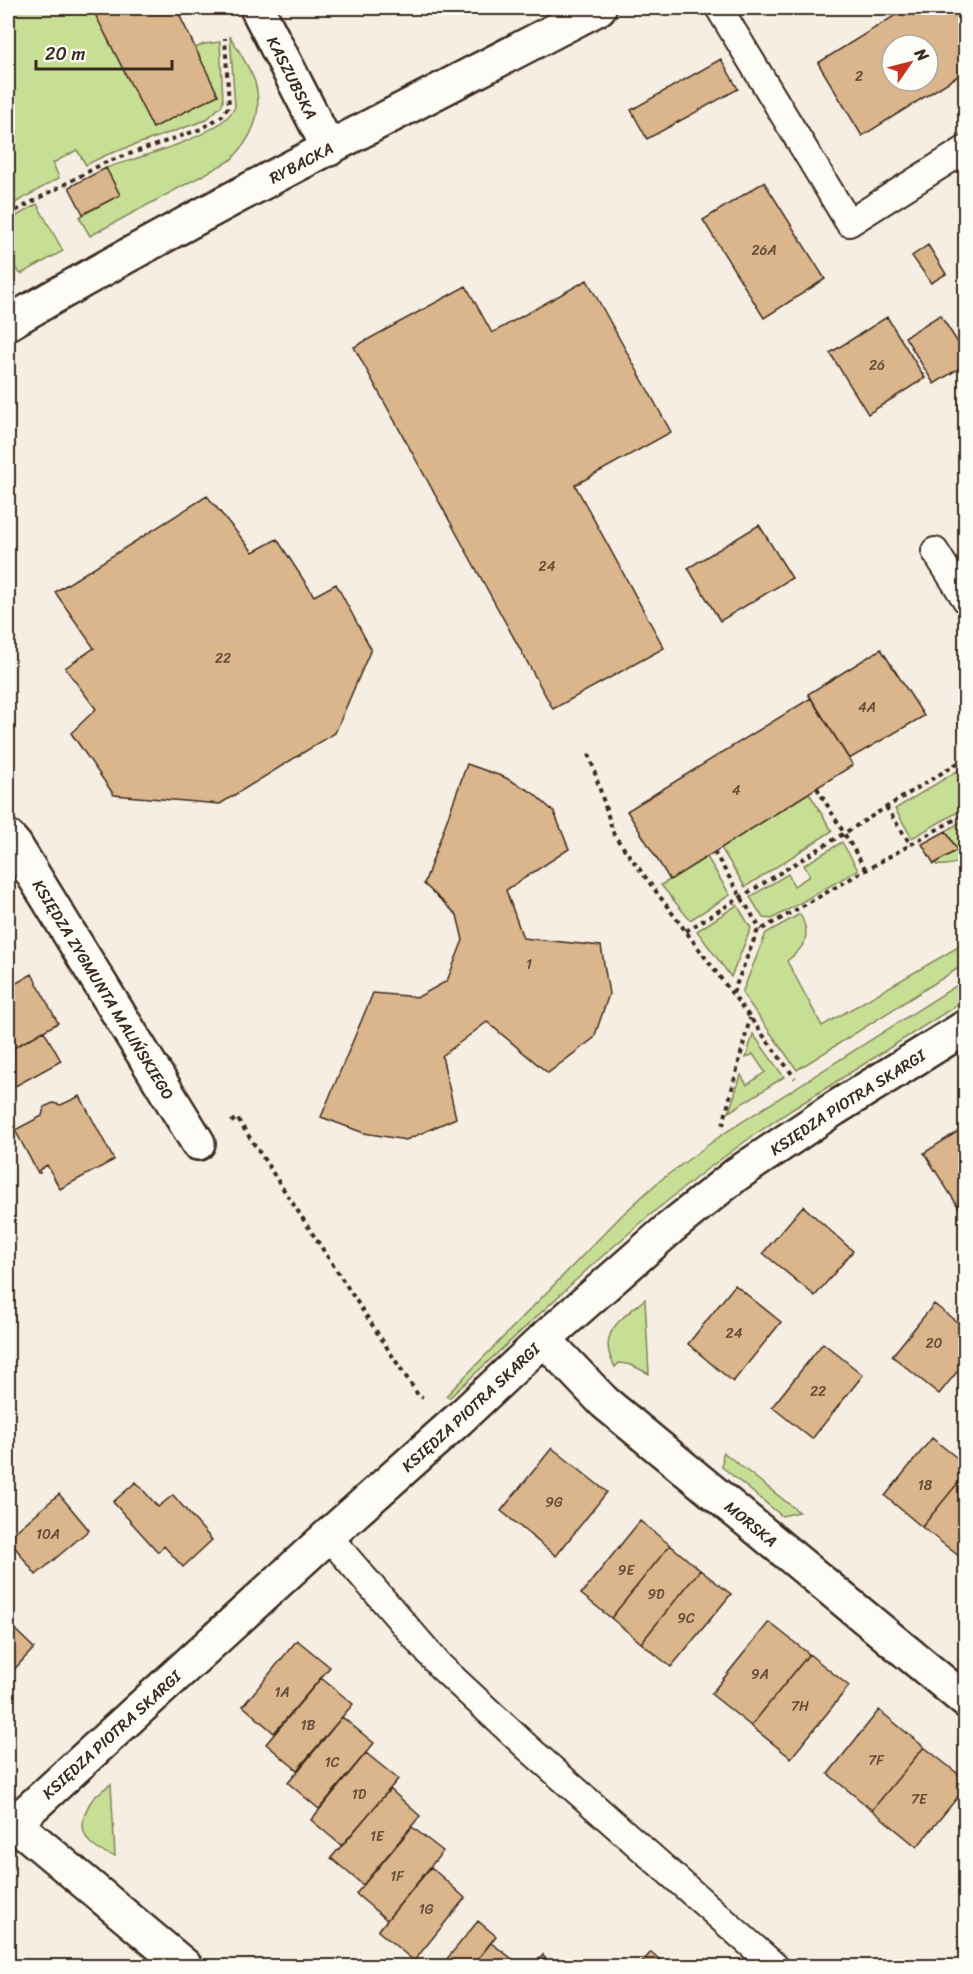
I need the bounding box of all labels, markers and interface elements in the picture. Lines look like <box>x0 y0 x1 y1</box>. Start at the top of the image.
street label: KASZUBSKA <box>259 31 326 124</box>
scale bar <box>36 33 172 71</box>
north arrow <box>880 33 940 93</box>
text: 20 m <box>45 38 85 70</box>
text: N <box>906 41 937 68</box>
house number: 2 <box>855 64 863 89</box>
street label: RYBACKA <box>263 134 338 192</box>
house number: 26A <box>751 238 777 263</box>
house number: 26 <box>869 353 885 378</box>
house number: 24 <box>539 554 556 579</box>
house number: 22 <box>215 646 231 671</box>
house number: 4A <box>858 695 876 720</box>
house number: 4 <box>732 778 741 803</box>
street label: KSIĘDZA ZYGMUNTA MALIŃSKIEGO <box>25 873 183 1105</box>
house number: 1 <box>526 952 532 977</box>
street label: KSIĘDZA PIOTRA SKARGI <box>763 1040 933 1163</box>
house number: 24 <box>726 1321 743 1346</box>
house number: 20 <box>926 1331 943 1356</box>
street label: KSIĘDZA PIOTRA SKARGI <box>394 1334 548 1479</box>
house number: 22 <box>810 1379 826 1404</box>
house number: 18 <box>918 1473 933 1498</box>
house number: 9G <box>545 1490 563 1515</box>
street label: MORSKA <box>718 1493 784 1555</box>
house number: 10A <box>36 1522 60 1547</box>
house number: 9E <box>618 1558 635 1583</box>
house number: 9D <box>648 1582 665 1607</box>
house number: 9C <box>677 1606 695 1631</box>
street label: KSIĘDZA PIOTRA SKARGI <box>35 1662 189 1806</box>
house number: 9A <box>751 1662 769 1687</box>
house number: 1A <box>274 1680 290 1705</box>
house number: 7H <box>791 1694 809 1719</box>
house number: 1B <box>301 1713 316 1738</box>
house number: 7F <box>868 1748 885 1773</box>
house number: 1C <box>325 1750 340 1775</box>
house number: 1D <box>352 1782 367 1807</box>
house number: 7E <box>911 1787 928 1812</box>
house number: 1E <box>370 1824 385 1849</box>
house number: 1F <box>390 1864 405 1889</box>
house number: 1G <box>419 1897 434 1922</box>

